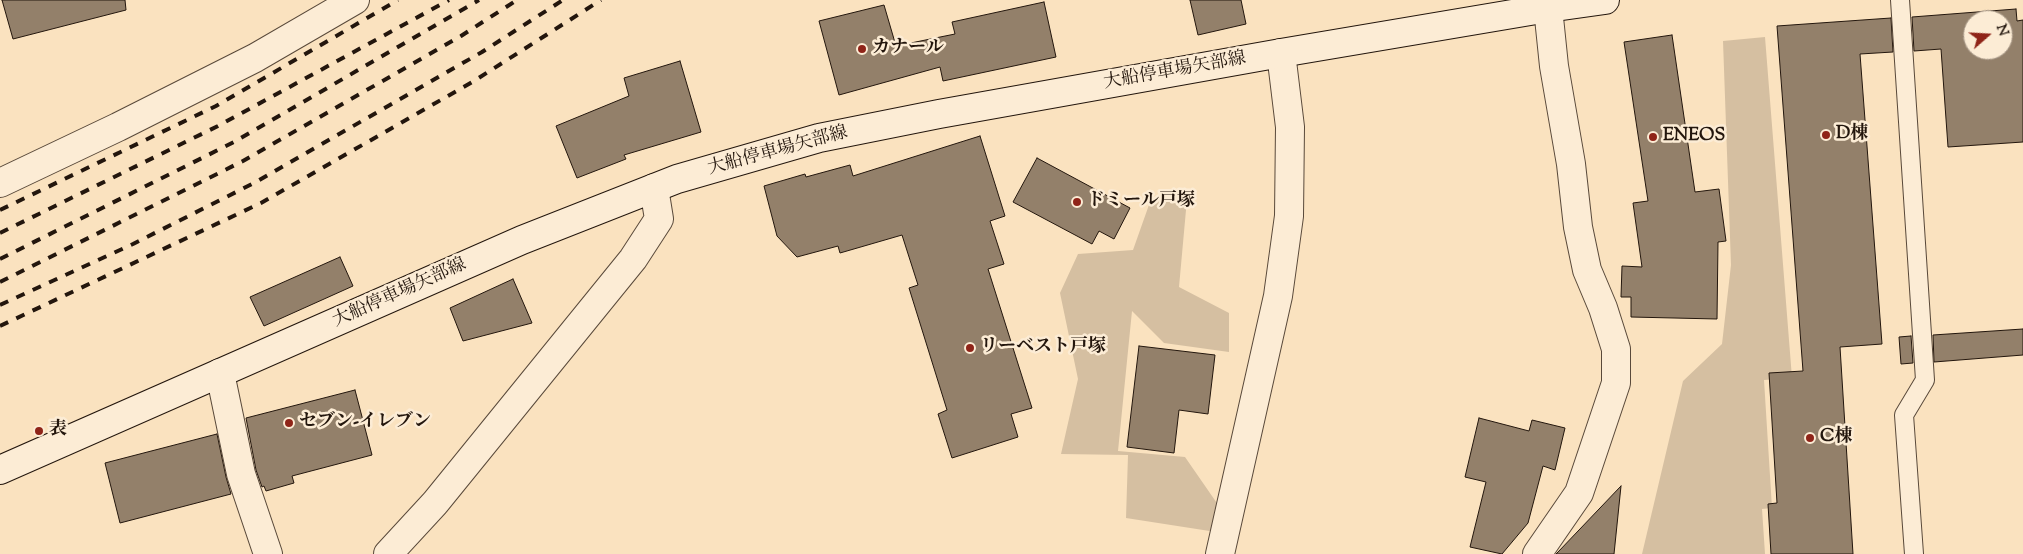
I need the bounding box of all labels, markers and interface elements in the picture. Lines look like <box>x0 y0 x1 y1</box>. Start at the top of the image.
north arrow <box>1963 10 2013 60</box>
text: N <box>1990 22 2013 39</box>
place label: カナール <box>872 38 944 60</box>
marker: カナール <box>856 43 868 55</box>
street label: 大船停車場矢部線 <box>1102 49 1248 95</box>
street label: 大船停車場矢部線 <box>706 123 850 181</box>
place label: D棟 <box>1836 124 1868 146</box>
place label: ENEOS <box>1663 126 1725 148</box>
marker: D棟 <box>1820 129 1832 141</box>
marker: ENEOS <box>1647 131 1659 143</box>
place label: ドミール戸塚 <box>1087 191 1195 213</box>
marker: ドミール戸塚 <box>1071 196 1083 208</box>
street label: 大船停車場矢部線 <box>330 255 470 333</box>
place label: リーベスト戸塚 <box>980 337 1106 359</box>
marker: リーベスト戸塚 <box>964 342 976 354</box>
place label: セブン-イレブン <box>299 412 431 434</box>
marker: セブン-イレブン <box>283 417 295 429</box>
place label: 表 <box>49 420 67 442</box>
marker: 表 <box>33 425 45 437</box>
place label: C棟 <box>1820 427 1853 449</box>
marker: C棟 <box>1804 432 1816 444</box>

